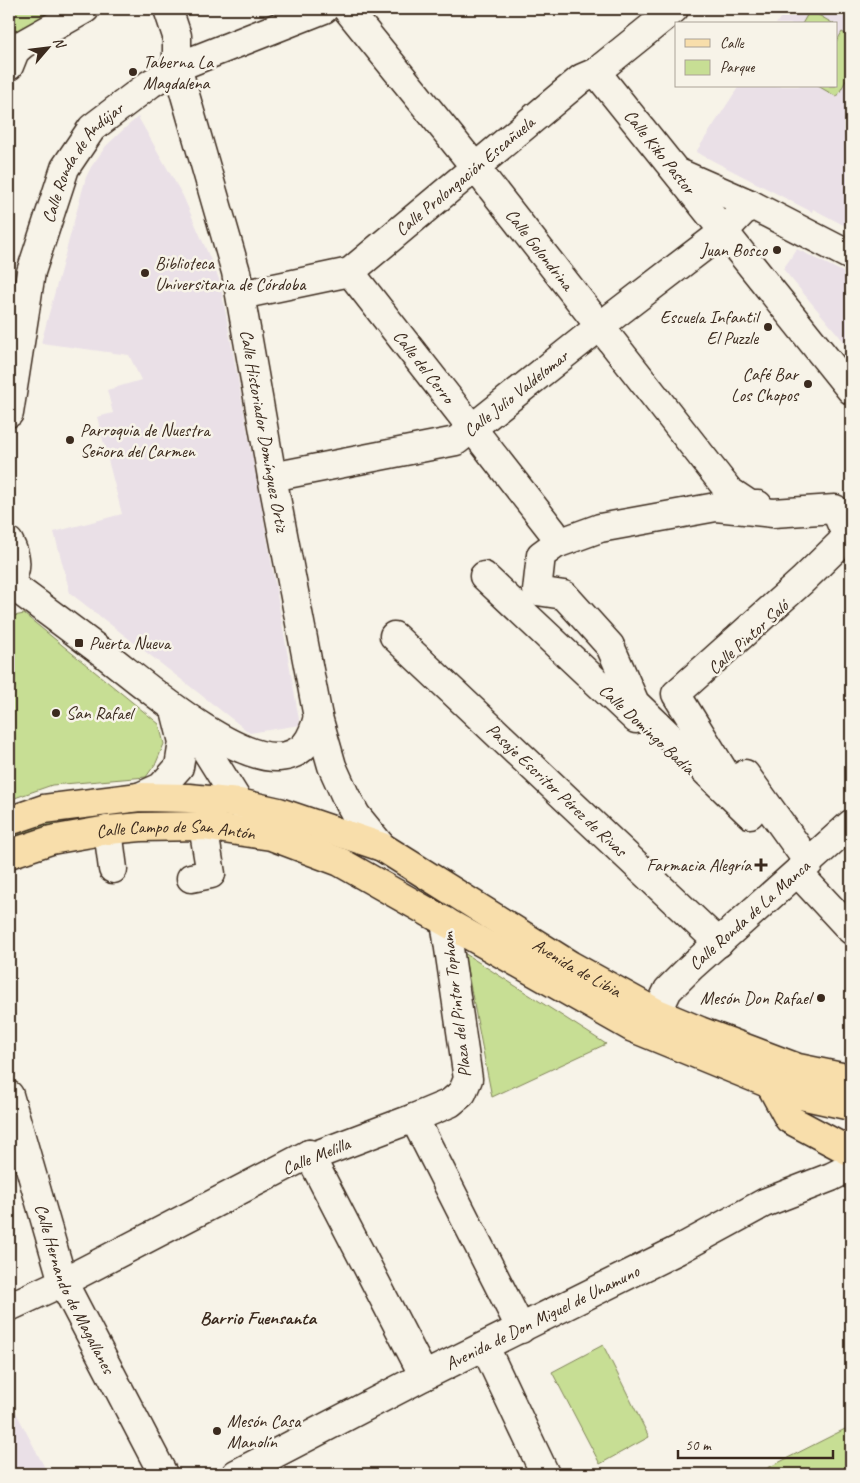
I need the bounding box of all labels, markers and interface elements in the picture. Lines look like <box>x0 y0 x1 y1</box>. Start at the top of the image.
north arrow <box>22 22 72 72</box>
legend <box>675 22 838 88</box>
text: N <box>49 34 70 52</box>
text: Calle <box>720 34 745 53</box>
place label: Taberna La Magdalena <box>143 51 214 94</box>
text: Parque <box>720 58 756 77</box>
marker: Taberna La Magdalena <box>127 66 139 78</box>
street label: Calle Ronda de Andújar <box>37 96 129 226</box>
street label: Calle Kiko Pastor <box>619 105 701 200</box>
street label: Calle Prolongación Escañuela <box>391 110 540 241</box>
street label: Calle Golondrina <box>501 204 579 296</box>
place label: Juan Bosco <box>700 239 769 261</box>
marker: Juan Bosco <box>771 244 783 256</box>
place label: Biblioteca Universitaria de Córdoba <box>155 252 307 295</box>
marker: Biblioteca Universitaria de Córdoba <box>139 267 151 279</box>
place label: Escuela Infantil El Puzzle <box>660 306 761 349</box>
marker: Escuela Infantil El Puzzle <box>762 321 774 333</box>
street label: Calle del Cerro <box>388 326 460 409</box>
street label: Calle Historiador Domínguez Ortiz <box>235 328 294 535</box>
street label: Calle Julio Valdelomar <box>459 344 574 442</box>
place label: Café Bar Los Chopos <box>731 363 801 406</box>
marker: Café Bar Los Chopos <box>802 378 814 390</box>
place label: Parroquia de Nuestra Señora del Carmen <box>80 419 211 462</box>
marker: Parroquia de Nuestra Señora del Carmen <box>64 434 76 446</box>
street label: Calle Pintor Saló <box>703 593 795 679</box>
place label: Puerta Nueva <box>89 632 172 654</box>
marker: Puerta Nueva <box>73 637 85 649</box>
street label: Calle Domingo Badía <box>594 679 700 780</box>
place label: San Rafael <box>66 702 136 724</box>
marker: San Rafael <box>50 707 62 719</box>
street label: Pasaje Escritor Pérez de Rivas <box>482 718 633 862</box>
street label: Calle Campo de San Antón <box>94 815 257 845</box>
place label: Farmacia Alegría <box>646 854 752 876</box>
street label: Calle Ronda de La Manca <box>684 854 815 975</box>
marker: Farmacia Alegría <box>755 859 767 871</box>
street label: Plaza del Pintor Topham <box>436 929 476 1079</box>
street label: Avenida de Libia <box>529 933 626 1002</box>
place label: Mesón Don Rafael <box>700 987 814 1009</box>
marker: Mesón Don Rafael <box>815 992 827 1004</box>
street label: Calle Melilla <box>279 1132 355 1180</box>
street label: Calle Hernando de Magallanes <box>30 1201 121 1379</box>
street label: Avenida de Don Miguel de Unamuno <box>442 1259 644 1375</box>
district label: Barrio Fuensanta <box>200 1306 318 1330</box>
place label: Mesón Casa Manolín <box>227 1410 302 1453</box>
marker: Mesón Casa Manolín <box>211 1425 223 1437</box>
scale bar <box>678 1428 832 1460</box>
text: 50 m <box>685 1436 712 1455</box>

